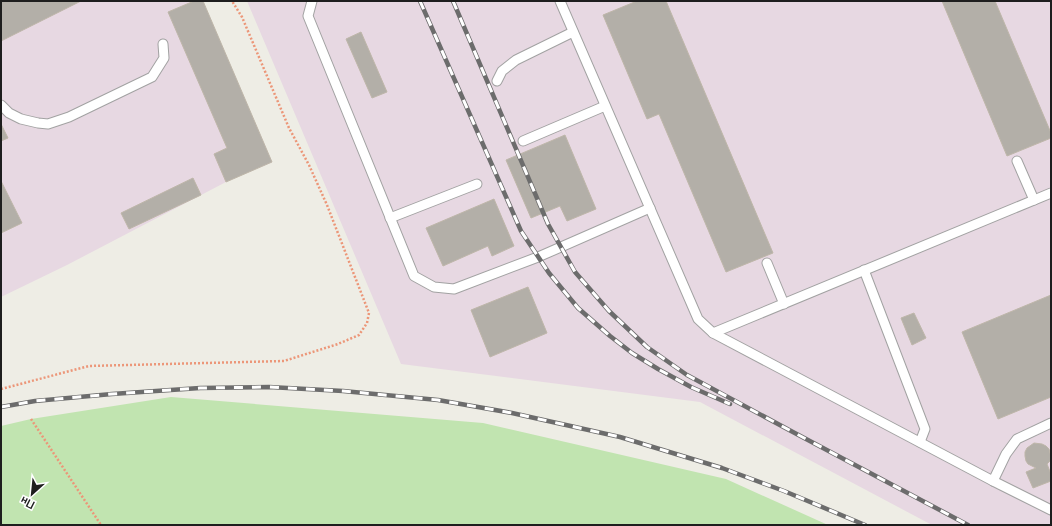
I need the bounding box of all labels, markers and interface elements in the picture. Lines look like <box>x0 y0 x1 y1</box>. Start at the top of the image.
north arrow <box>12 474 52 514</box>
text: Пн <box>18 494 37 512</box>

